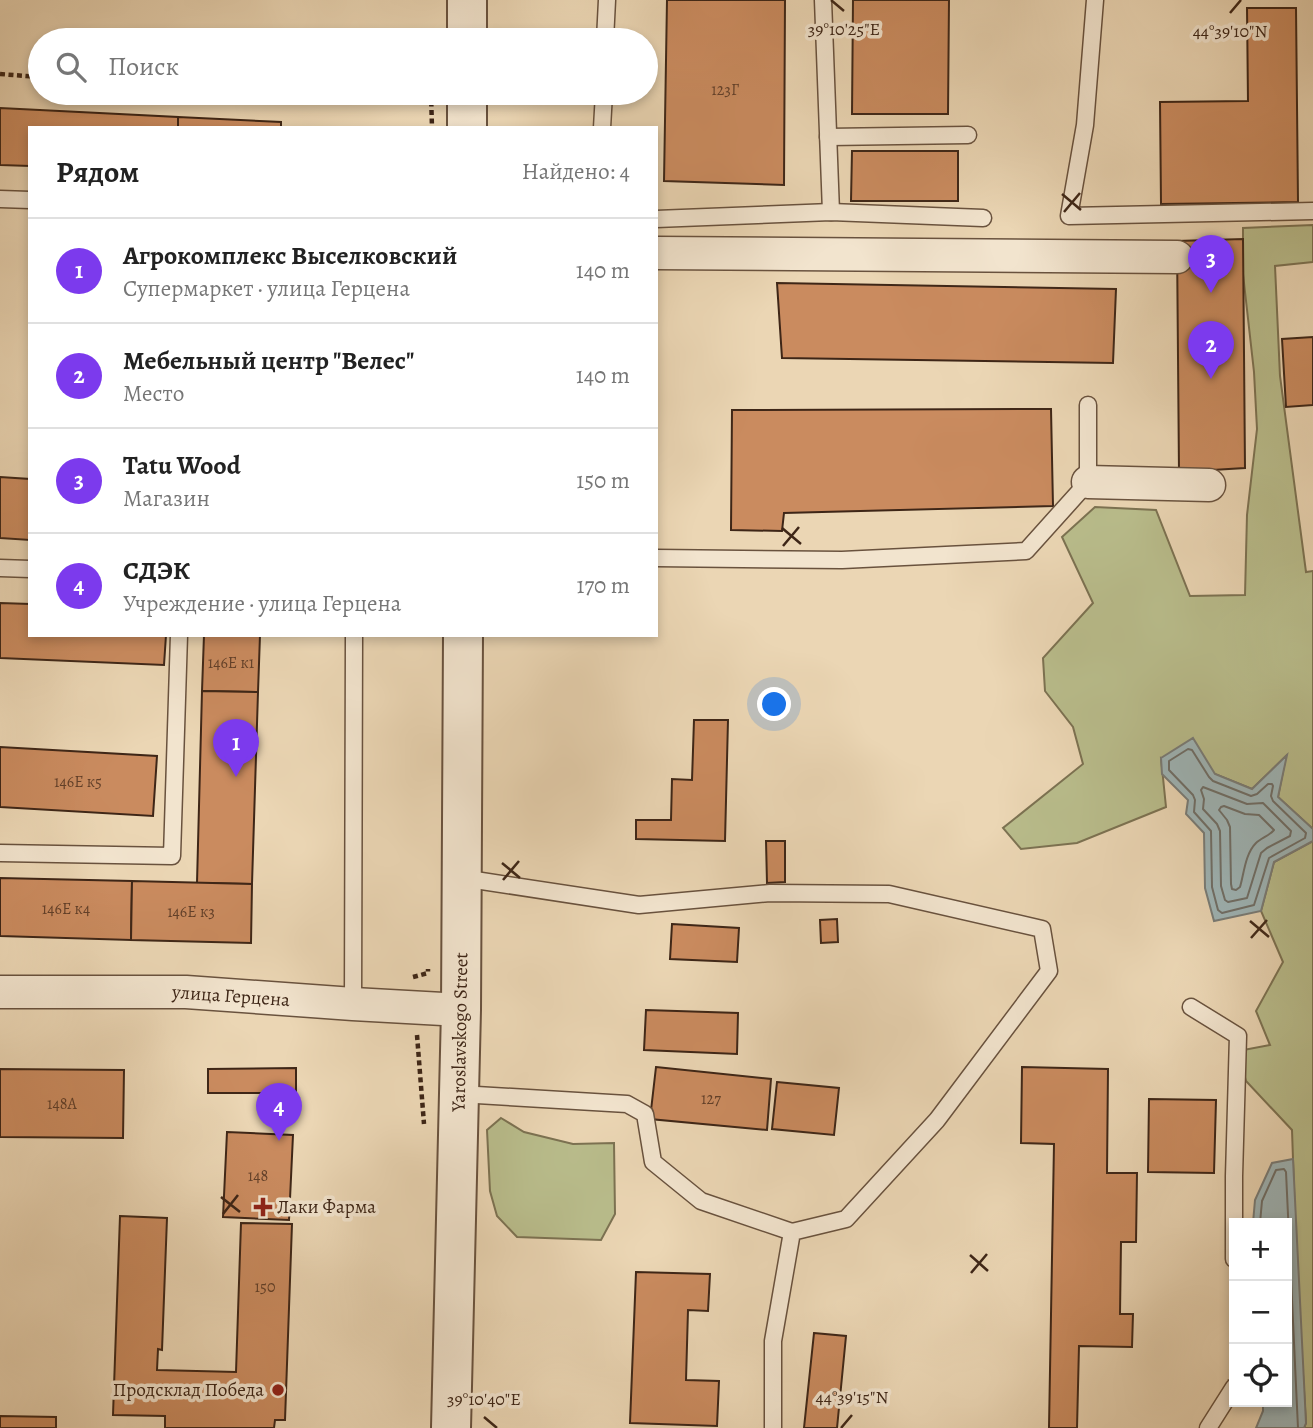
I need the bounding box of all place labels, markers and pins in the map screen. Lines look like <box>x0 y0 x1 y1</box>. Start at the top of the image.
pin: 3 <box>1188 235 1234 293</box>
pin: 2 <box>1188 321 1234 379</box>
pin: 1 <box>213 719 259 777</box>
pin: 4 <box>256 1083 302 1141</box>
place label: Лаки Фарма <box>277 1194 376 1220</box>
marker: Лаки Фарма <box>255 1199 271 1215</box>
place label: Продсклад Победа <box>113 1377 264 1403</box>
marker: Продсклад Победа <box>270 1382 286 1398</box>

